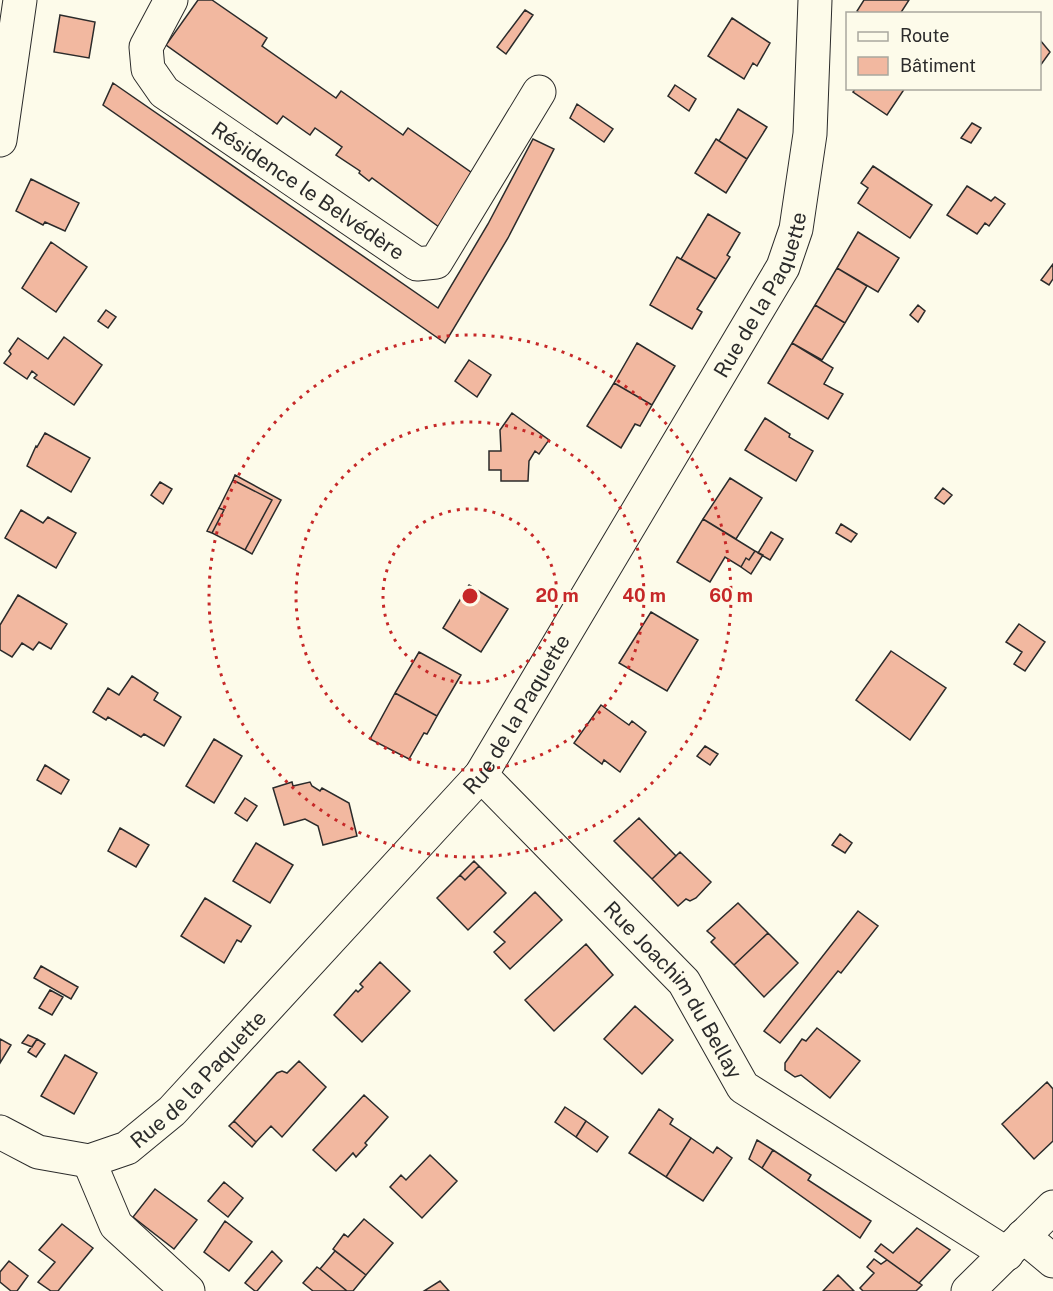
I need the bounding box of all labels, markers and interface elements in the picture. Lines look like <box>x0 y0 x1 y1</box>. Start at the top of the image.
legend <box>846 12 1041 90</box>
text: Route <box>900 25 949 46</box>
text: Bâtiment <box>900 55 976 76</box>
street label: Résidence le Belvédère <box>207 116 410 265</box>
street label: Rue de la Paquette <box>708 211 811 382</box>
text: 20 m <box>535 585 579 606</box>
text: 40 m <box>622 585 666 606</box>
text: 60 m <box>709 585 753 606</box>
centre of rings <box>460 586 480 606</box>
street label: Rue de la Paquette <box>457 629 574 799</box>
street label: Rue Joachim du Bellay <box>599 896 748 1083</box>
street label: Rue de la Paquette <box>125 1005 271 1153</box>

